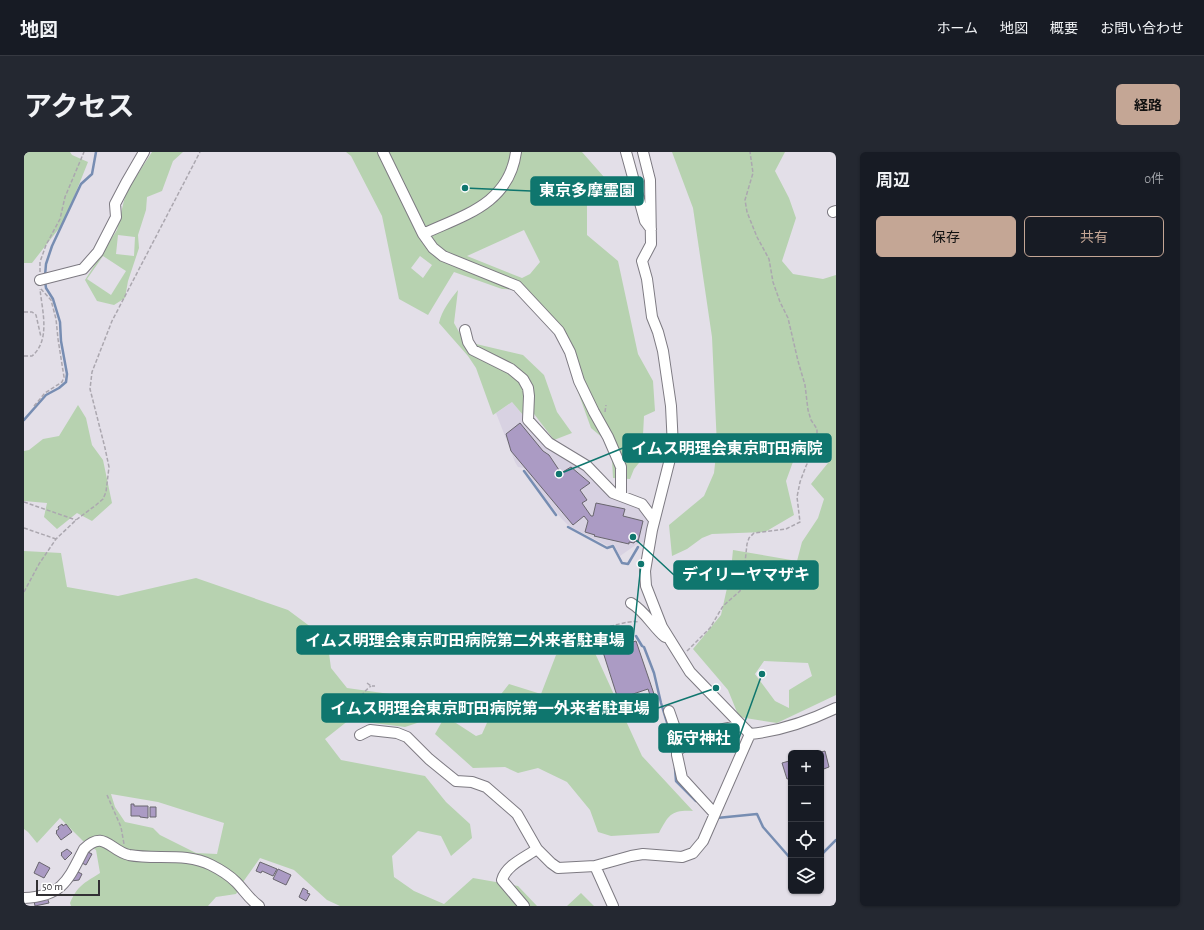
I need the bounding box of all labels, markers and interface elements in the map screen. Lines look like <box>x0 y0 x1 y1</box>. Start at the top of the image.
text: 地図 <box>20 21 58 40</box>
text: ホーム <box>936 22 978 36</box>
text: 地図 <box>1000 22 1028 36</box>
text: 概要 <box>1050 22 1078 36</box>
text: お問い合わせ <box>1100 22 1184 36</box>
button: 経路 <box>1116 84 1180 125</box>
text: アクセス <box>24 94 135 122</box>
text: 周辺 <box>876 172 910 189</box>
text: 0件 <box>1144 173 1164 186</box>
callout: 東京多摩霊園 <box>531 177 643 205</box>
text: 東京多摩霊園 <box>539 182 635 199</box>
button: 保存 <box>876 216 1016 257</box>
button: 共有 <box>1024 216 1164 257</box>
callout: イムス明理会東京町田病院 <box>623 434 831 462</box>
text: イムス明理会東京町田病院 <box>631 440 823 457</box>
callout: デイリーヤマザキ <box>674 561 818 589</box>
text: デイリーヤマザキ <box>682 566 810 583</box>
callout: イムス明理会東京町田病院第二外来者駐車場 <box>297 626 633 654</box>
text: イムス明理会東京町田病院第二外来者駐車場 <box>305 632 625 649</box>
callout: イムス明理会東京町田病院第一外来者駐車場 <box>322 694 658 722</box>
text: イムス明理会東京町田病院第一外来者駐車場 <box>330 700 650 717</box>
callout: 飯守神社 <box>659 724 739 752</box>
text: 飯守神社 <box>666 729 731 747</box>
map controls <box>788 750 824 894</box>
button: + <box>788 750 824 786</box>
button: − <box>788 786 824 822</box>
button: locate <box>788 822 824 858</box>
button: layers <box>788 858 824 894</box>
scale bar <box>36 878 100 897</box>
text: 50 m <box>42 881 63 892</box>

